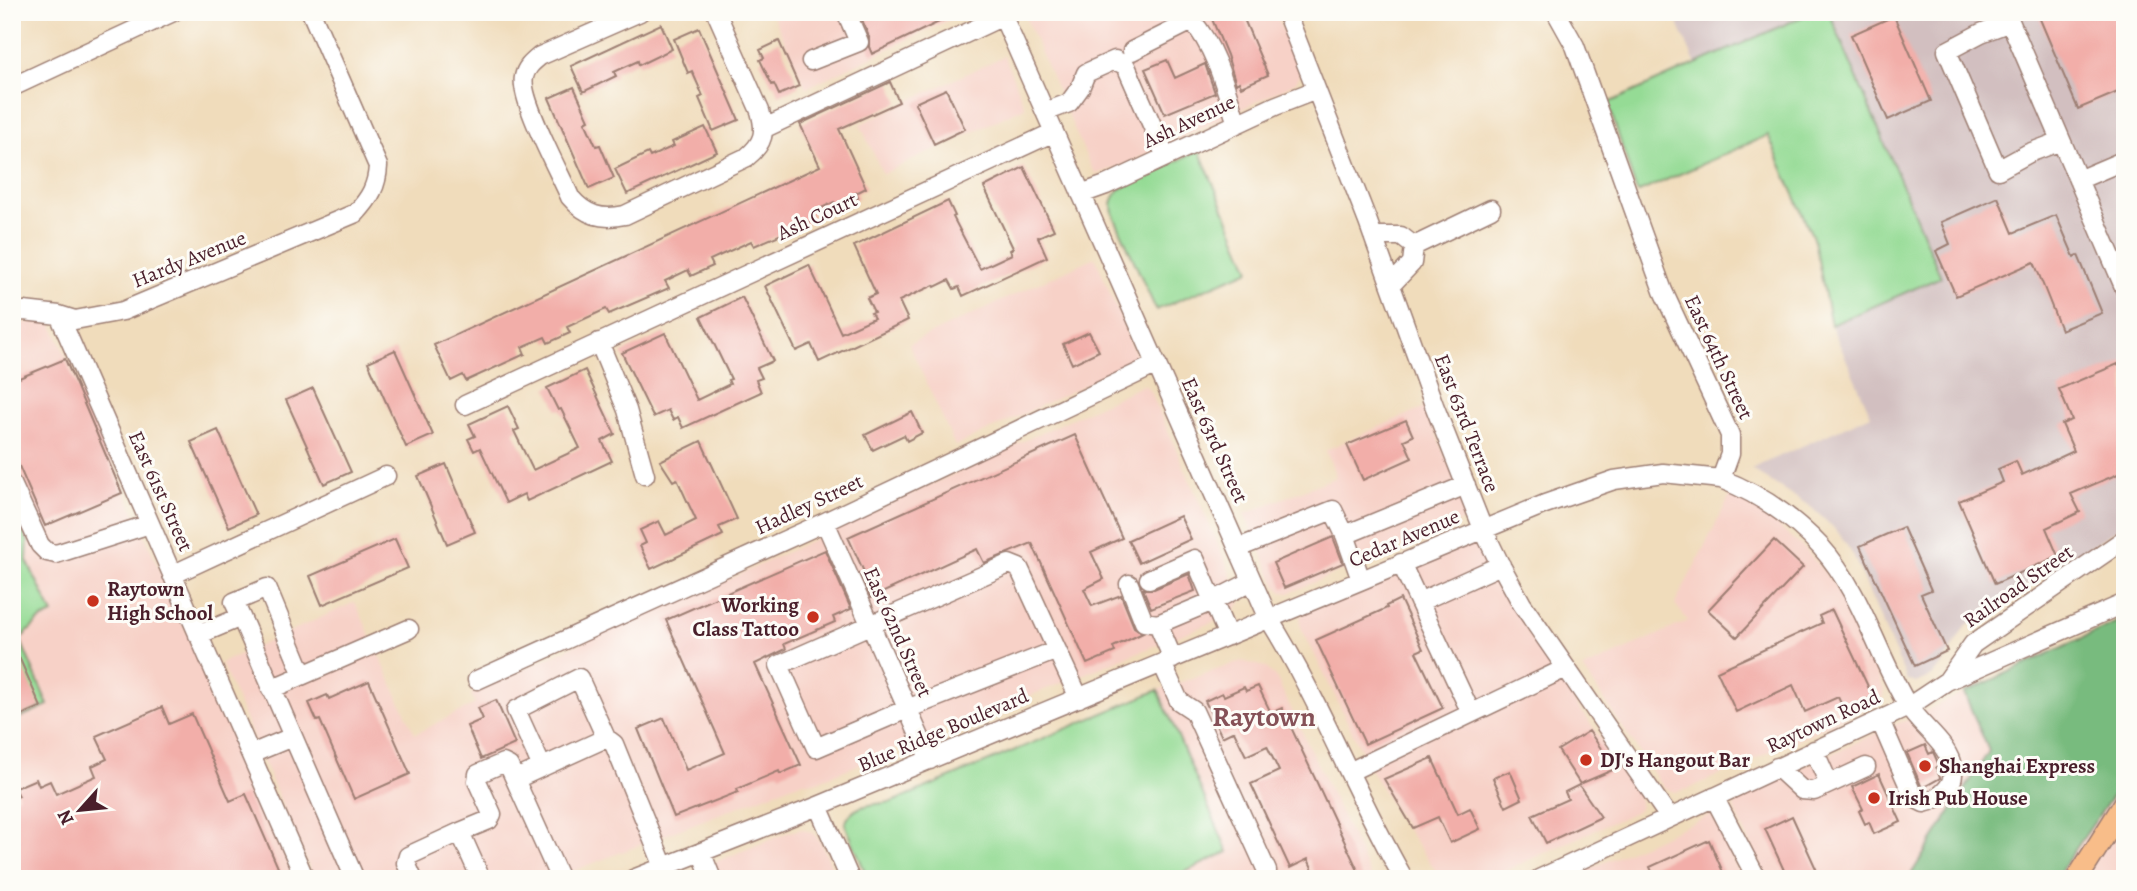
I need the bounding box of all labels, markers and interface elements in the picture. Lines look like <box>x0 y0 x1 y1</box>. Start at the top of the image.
street label: Ash Avenue <box>1137 87 1240 155</box>
street label: Ash Court <box>771 185 862 247</box>
street label: Hardy Avenue <box>128 223 250 295</box>
street label: East 64th Street <box>1678 290 1760 424</box>
street label: East 63rd Terrace <box>1428 350 1506 496</box>
street label: East 63rd Street <box>1175 373 1255 507</box>
street label: East 61st Street <box>122 426 200 556</box>
street label: Hadley Street <box>750 467 868 541</box>
street label: Cedar Avenue <box>1344 502 1464 574</box>
street label: Railroad Street <box>1957 538 2079 634</box>
street label: East 62nd Street <box>857 563 939 702</box>
place label: Raytown High School <box>107 575 213 627</box>
place label: Working Class Tattoo <box>693 591 799 643</box>
marker: Raytown High School <box>85 593 101 609</box>
marker: Working Class Tattoo <box>805 609 821 625</box>
street label: Blue Ridge Boulevard <box>853 681 1033 779</box>
street label: Raytown Road <box>1762 682 1885 760</box>
district label: Raytown <box>1212 698 1316 736</box>
place label: DJ's Hangout Bar <box>1600 746 1751 774</box>
marker: DJ's Hangout Bar <box>1578 752 1594 768</box>
place label: Shanghai Express <box>1939 752 2095 780</box>
marker: Shanghai Express <box>1917 758 1933 774</box>
north arrow <box>46 776 116 846</box>
place label: Irish Pub House <box>1888 784 2028 812</box>
marker: Irish Pub House <box>1866 790 1882 806</box>
text: N <box>51 805 80 829</box>

